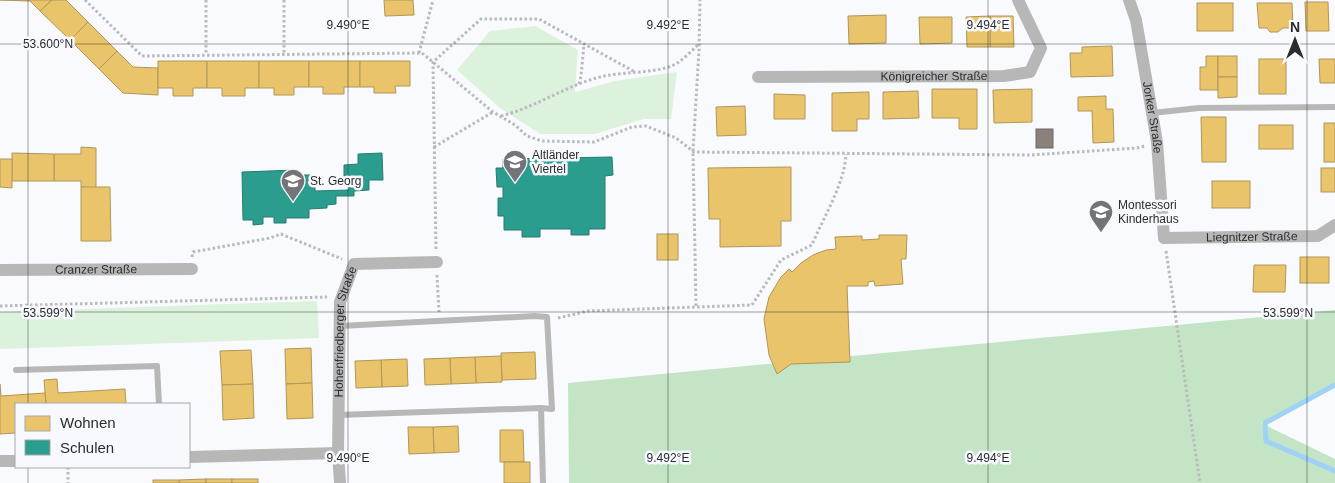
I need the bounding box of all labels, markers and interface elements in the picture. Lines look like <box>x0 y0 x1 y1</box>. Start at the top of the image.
north arrow <box>1270 15 1320 65</box>
text: 9.490°E <box>327 18 369 32</box>
text: 9.492°E <box>647 18 689 32</box>
text: 9.494°E <box>967 18 1009 32</box>
text: N <box>1290 19 1300 35</box>
text: 53.600°N <box>23 37 73 51</box>
street label: Königreicher Straße <box>881 69 988 84</box>
street label: Jorker Straße <box>1140 80 1165 154</box>
place label: Altländer Viertel <box>532 148 579 176</box>
school or university icon: Altländer Viertel <box>502 149 528 183</box>
school or university icon: St. Georg <box>280 168 306 202</box>
place label: St. Georg <box>310 174 361 188</box>
place label: Montessori Kinderhaus <box>1118 198 1179 226</box>
school or university icon: Montessori Kinderhaus <box>1088 199 1114 233</box>
street label: Liegnitzer Straße <box>1206 229 1298 244</box>
street label: Cranzer Straße <box>55 262 137 277</box>
street label: Hohenfriedberger Straße <box>332 264 360 398</box>
text: 53.599°N <box>23 306 73 320</box>
text: 53.599°N <box>1263 306 1313 320</box>
legend <box>15 403 190 468</box>
text: Wohnen <box>60 414 116 431</box>
text: Schulen <box>60 439 114 456</box>
text: 9.490°E <box>327 451 369 465</box>
text: 9.492°E <box>647 451 689 465</box>
text: 9.494°E <box>967 451 1009 465</box>

